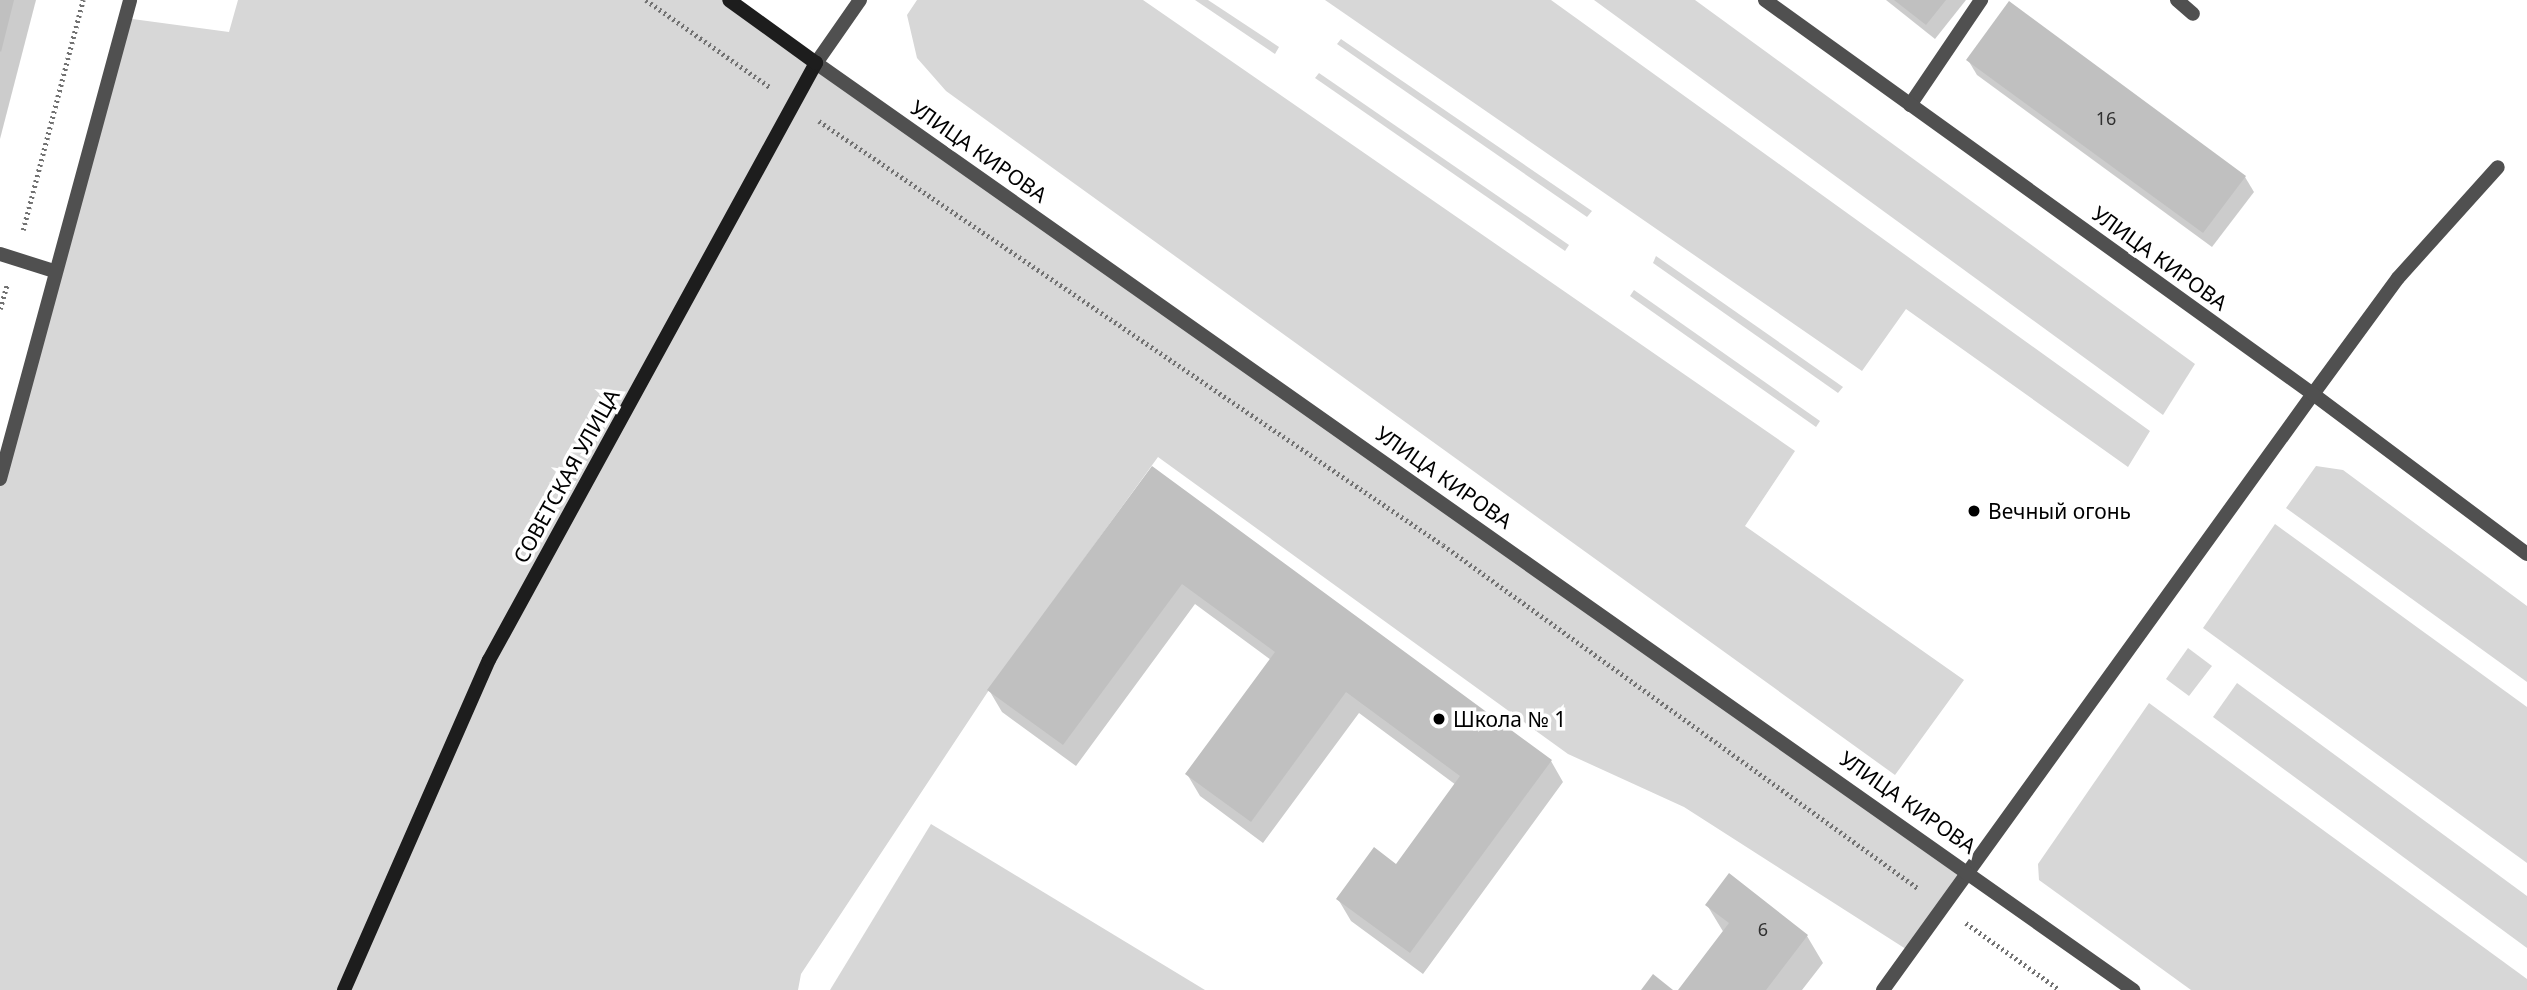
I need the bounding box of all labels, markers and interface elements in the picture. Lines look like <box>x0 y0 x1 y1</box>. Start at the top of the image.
street label: УЛИЦА КИРОВА <box>906 95 1052 207</box>
house number: 16 <box>2096 107 2116 129</box>
street label: УЛИЦА КИРОВА <box>2088 201 2232 315</box>
street label: СОВЕТСКАЯ УЛИЦА <box>508 385 624 567</box>
street label: УЛИЦА КИРОВА <box>1371 421 1517 533</box>
place label: Вечный огонь <box>1988 498 2131 524</box>
marker: Вечный огонь <box>1966 503 1982 519</box>
place label: Школа № 1 <box>1453 706 1566 732</box>
marker: Школа № 1 <box>1431 711 1447 727</box>
street label: УЛИЦА КИРОВА <box>1835 746 1981 858</box>
house number: 6 <box>1758 918 1768 940</box>

